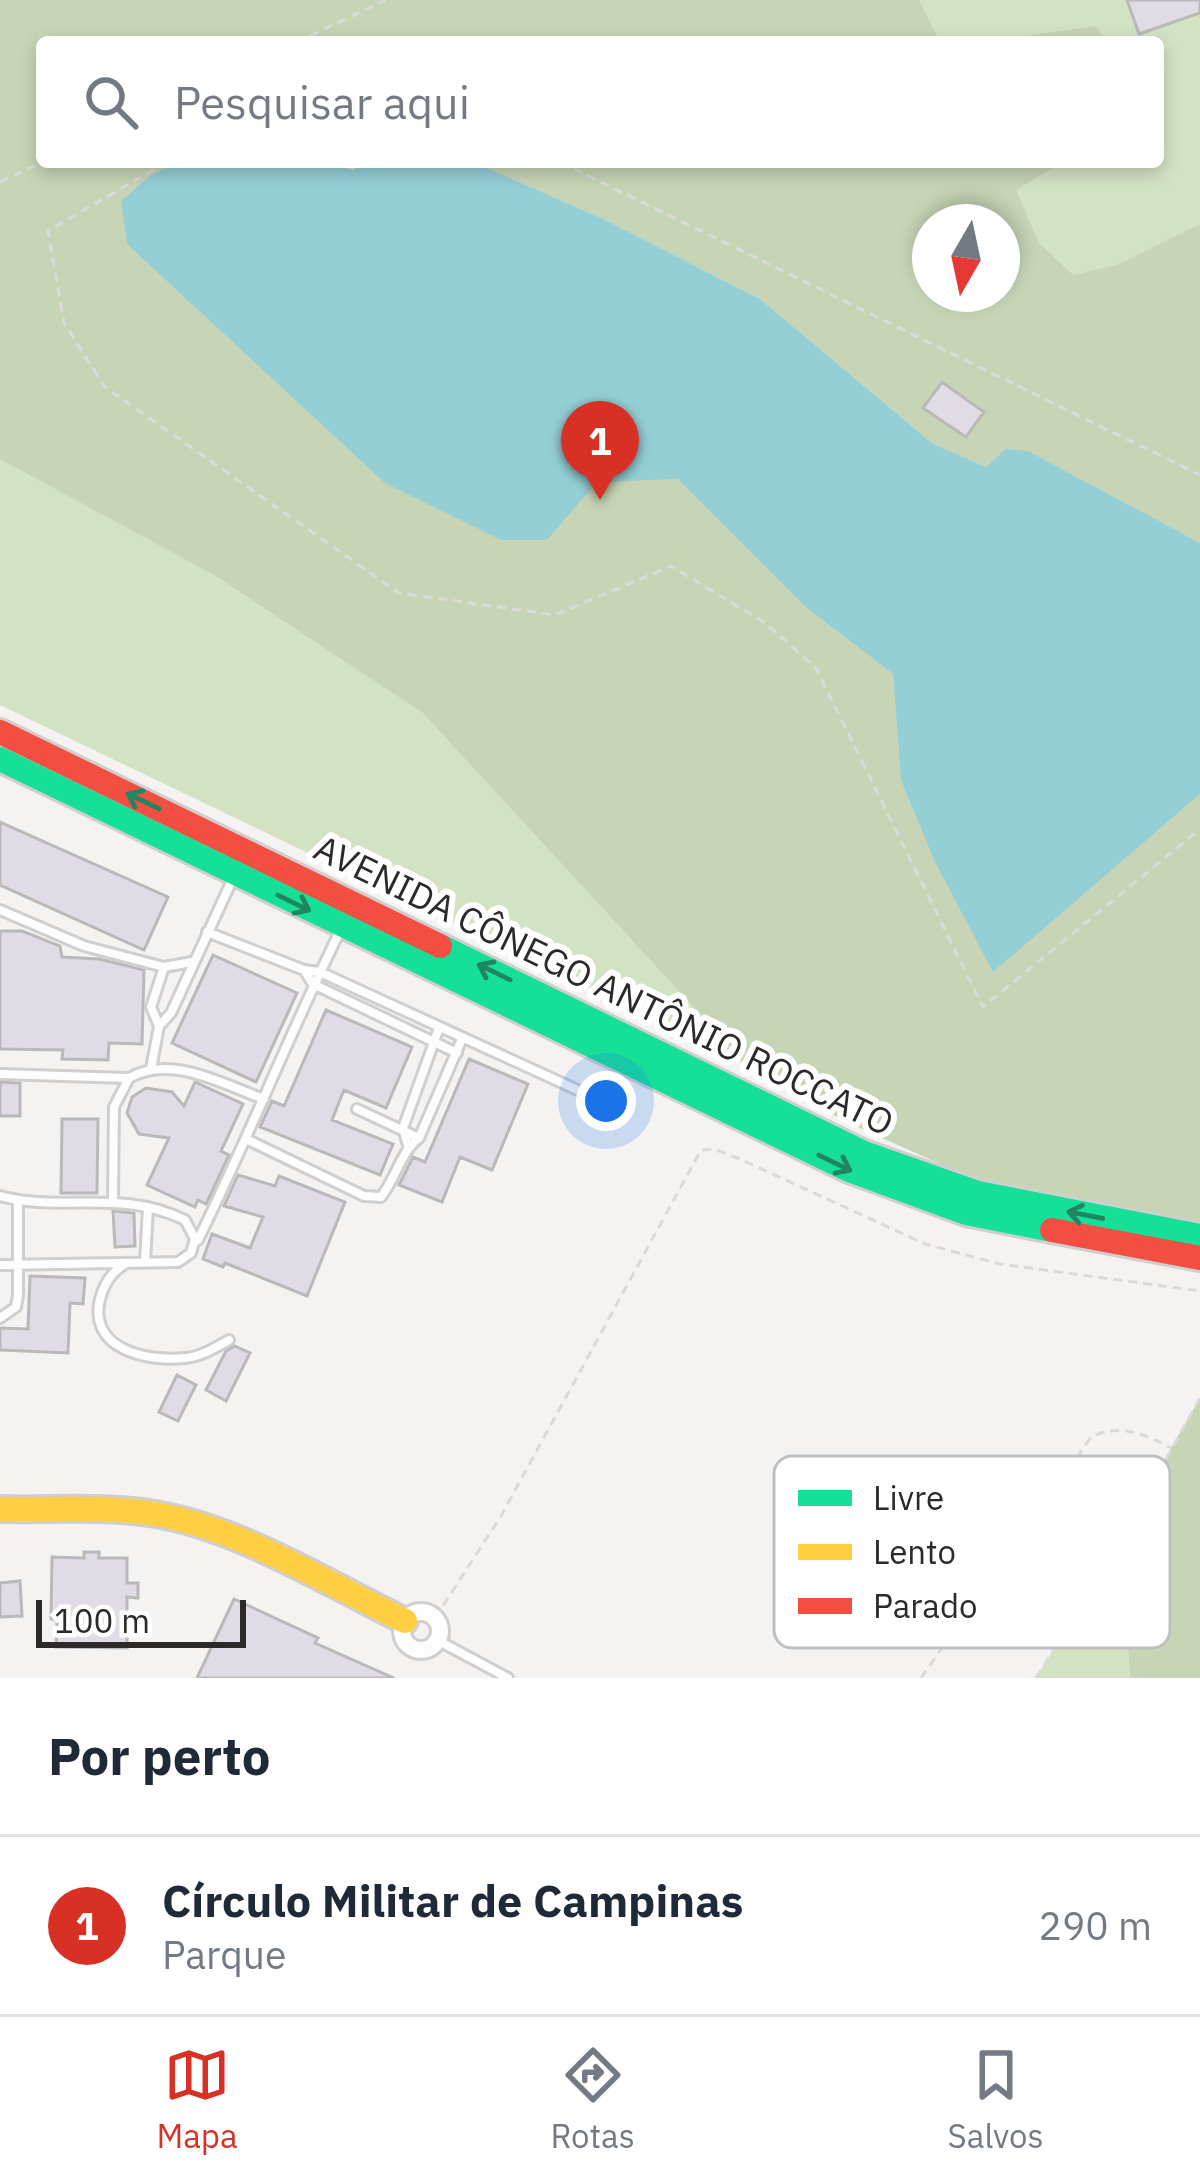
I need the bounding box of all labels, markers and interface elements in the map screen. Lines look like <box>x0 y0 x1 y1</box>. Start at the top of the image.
search box <box>36 36 1164 168</box>
icon: search <box>78 69 144 135</box>
text: Pesquisar aqui <box>174 73 470 131</box>
north arrow <box>912 204 1020 312</box>
pin: 1 <box>561 401 639 500</box>
one-way arrow <box>126 789 162 811</box>
street label: AVENIDA CÔNEGO ANTÔNIO ROCCATO <box>307 823 902 1146</box>
one-way arrow <box>275 893 311 915</box>
one-way arrow <box>477 960 513 982</box>
your location <box>576 1071 636 1131</box>
one-way arrow <box>816 1152 852 1175</box>
one-way arrow <box>1066 1202 1105 1225</box>
legend <box>774 1456 1170 1648</box>
text: Livre <box>873 1476 944 1519</box>
text: Lento <box>873 1530 956 1573</box>
text: Parado <box>873 1584 978 1627</box>
scale bar <box>36 1594 246 1647</box>
text: 100 m <box>54 1599 150 1642</box>
text: Por perto <box>48 1723 270 1789</box>
text: Círculo Militar de Campinas <box>162 1871 743 1929</box>
text: 1 <box>75 1900 99 1951</box>
text: 290 m <box>1039 1900 1152 1951</box>
text: Parque <box>162 1929 286 1980</box>
tab: Mapa <box>156 2042 238 2157</box>
tab: Rotas <box>550 2042 635 2157</box>
tab: Salvos <box>948 2042 1044 2157</box>

